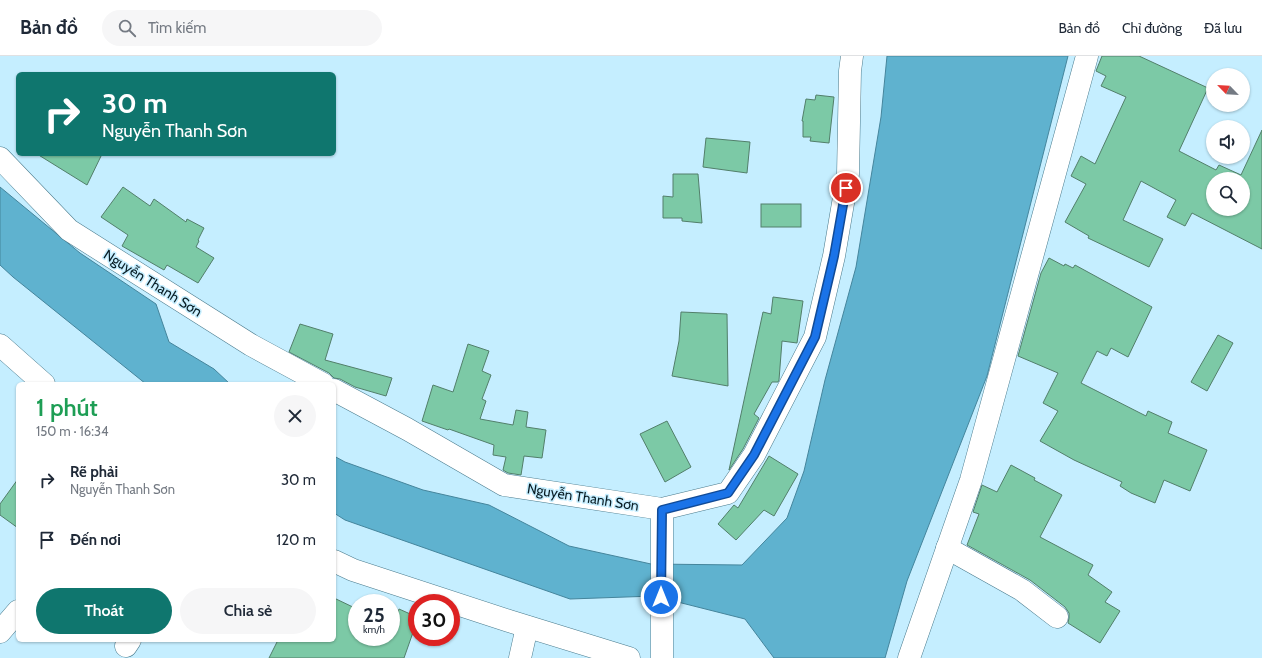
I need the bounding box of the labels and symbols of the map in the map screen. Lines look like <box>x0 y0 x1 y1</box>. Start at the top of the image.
north arrow <box>1206 68 1250 112</box>
pin <box>829 171 863 205</box>
street label: Nguyễn Thanh Sơn <box>100 245 206 321</box>
street label: Nguyễn Thanh Sơn <box>526 479 640 515</box>
position arrow <box>640 576 682 618</box>
speed limit sign: 30 <box>408 594 460 646</box>

